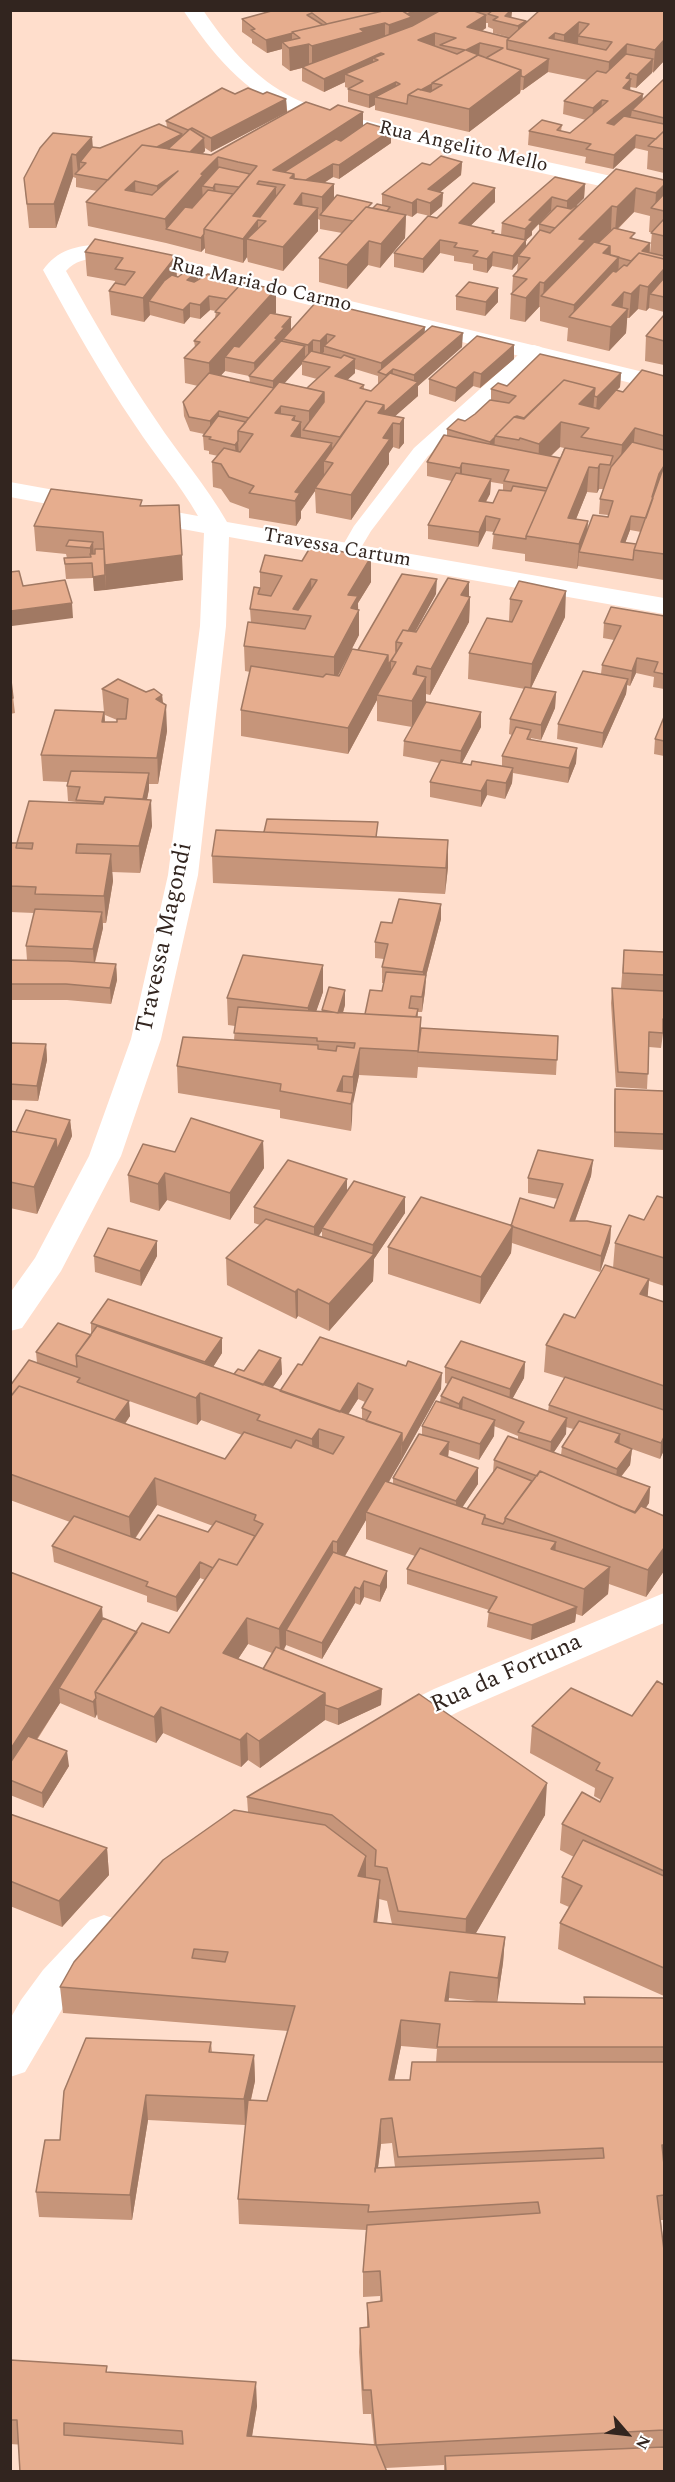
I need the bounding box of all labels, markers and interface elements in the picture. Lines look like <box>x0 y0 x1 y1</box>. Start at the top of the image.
street label: Rua Angelito Mello <box>376 117 550 179</box>
street label: Rua Maria do Carmo <box>168 254 354 318</box>
street label: Travessa Cartum <box>261 524 413 574</box>
street label: Travessa Magondi <box>132 840 200 1036</box>
street label: Rua da Fortuna <box>427 1629 587 1721</box>
north arrow <box>597 2404 657 2464</box>
text: N <box>629 2431 657 2454</box>

